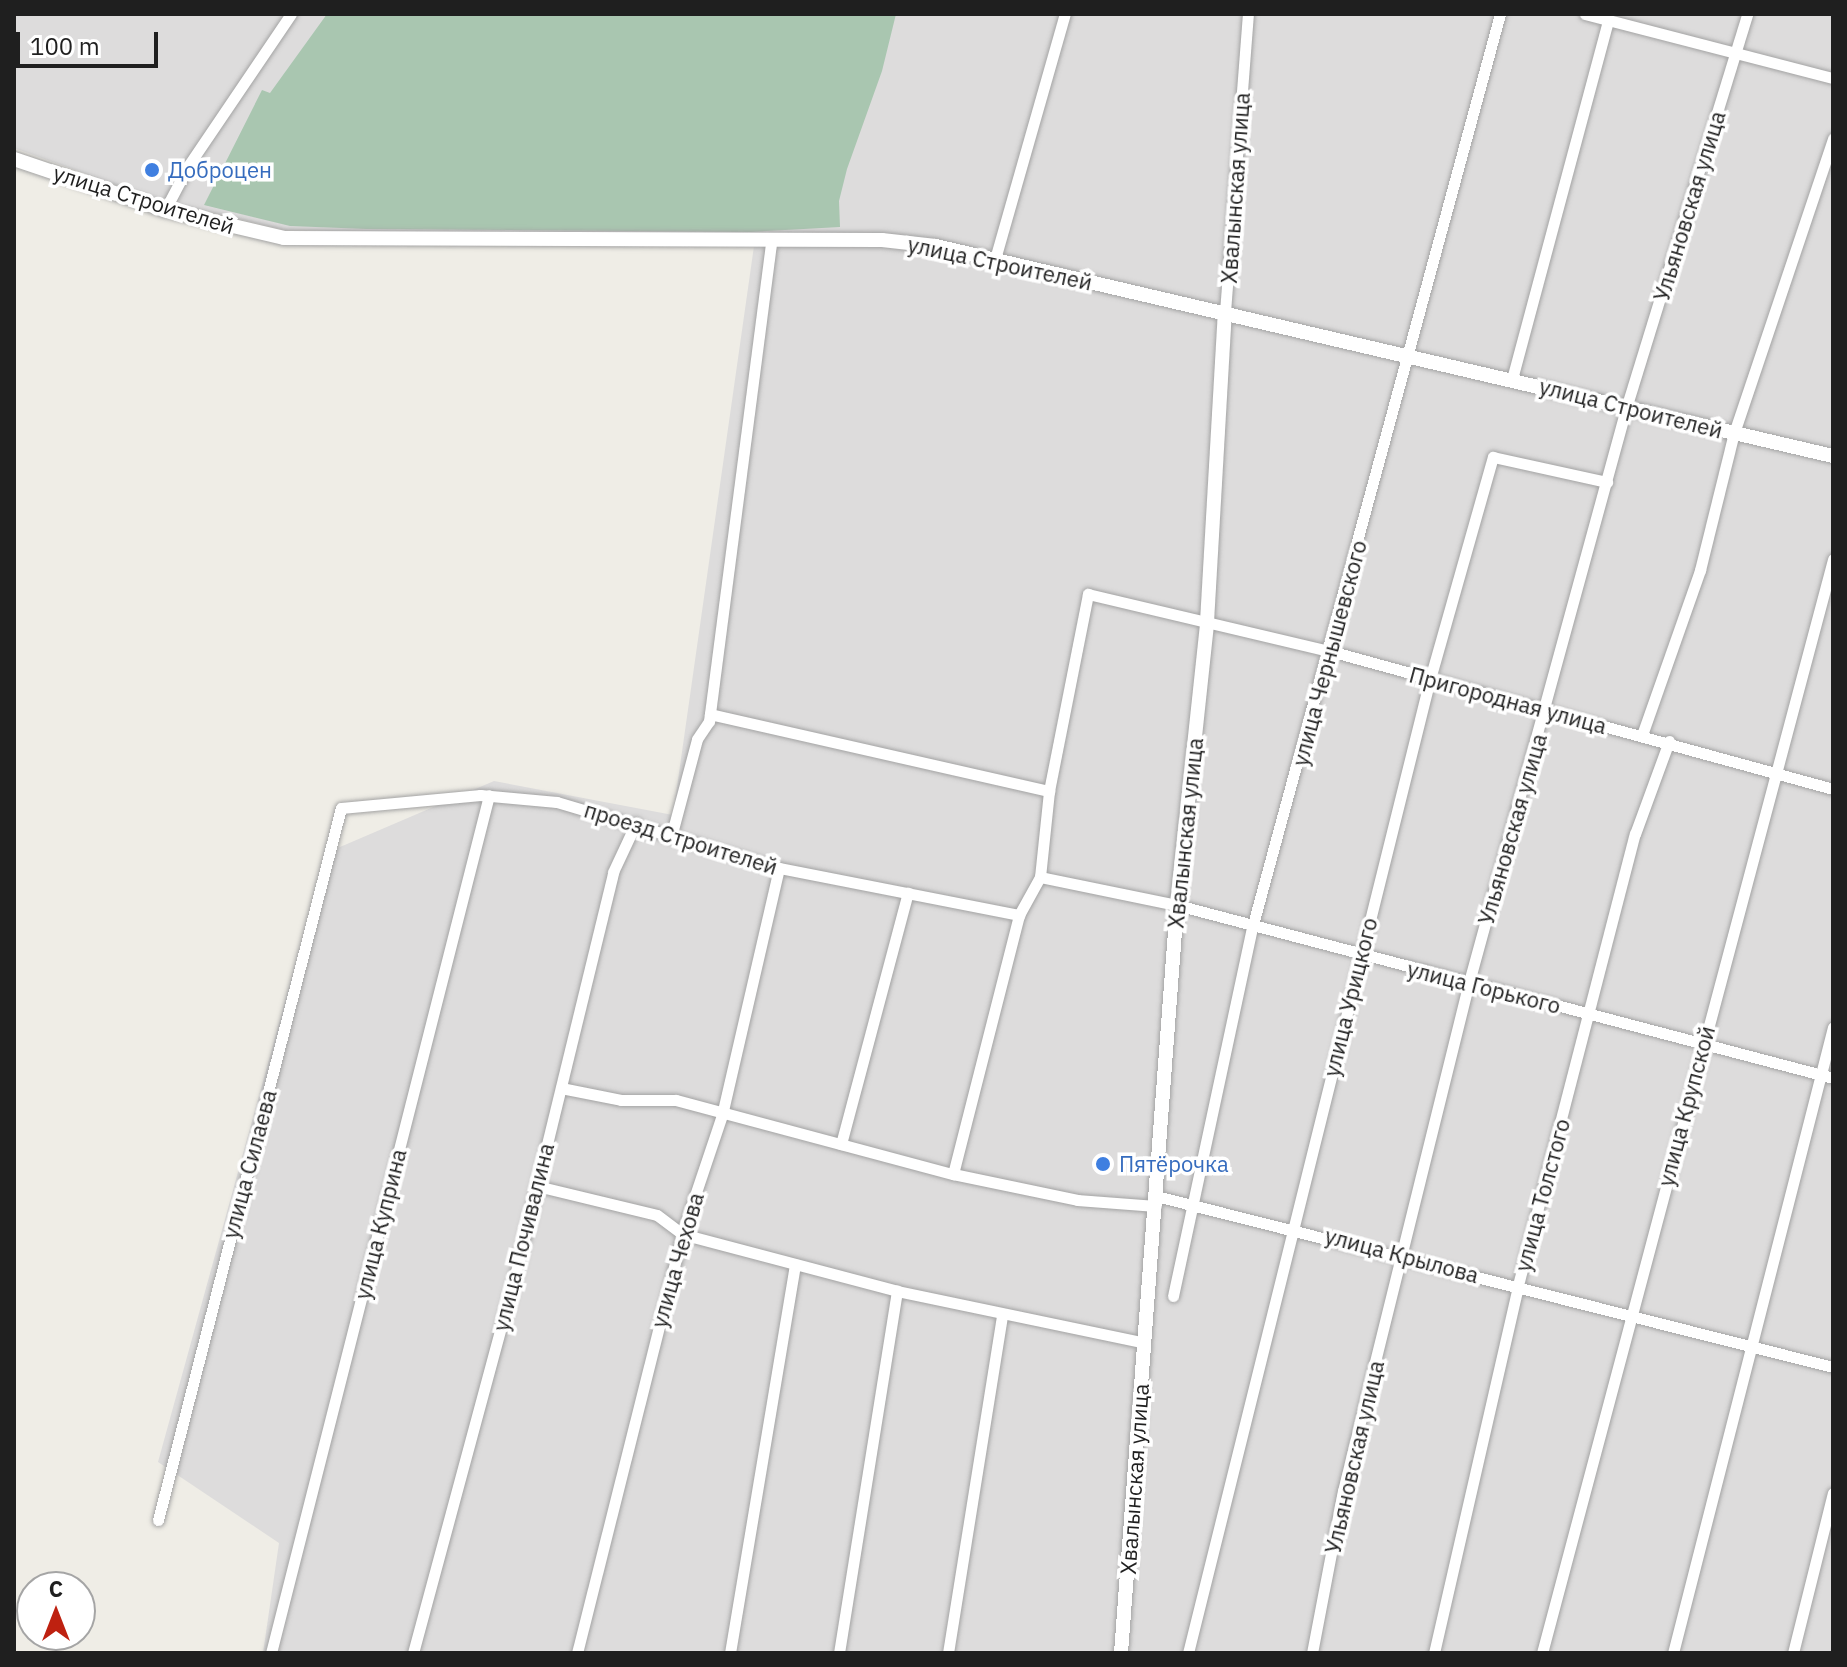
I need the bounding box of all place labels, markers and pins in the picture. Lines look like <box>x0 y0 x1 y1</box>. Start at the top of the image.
place label: Доброцен <box>168 157 272 183</box>
marker: Доброцен <box>143 161 161 179</box>
place label: Пятёрочка <box>1119 1151 1229 1177</box>
marker: Пятёрочка <box>1094 1155 1112 1173</box>

